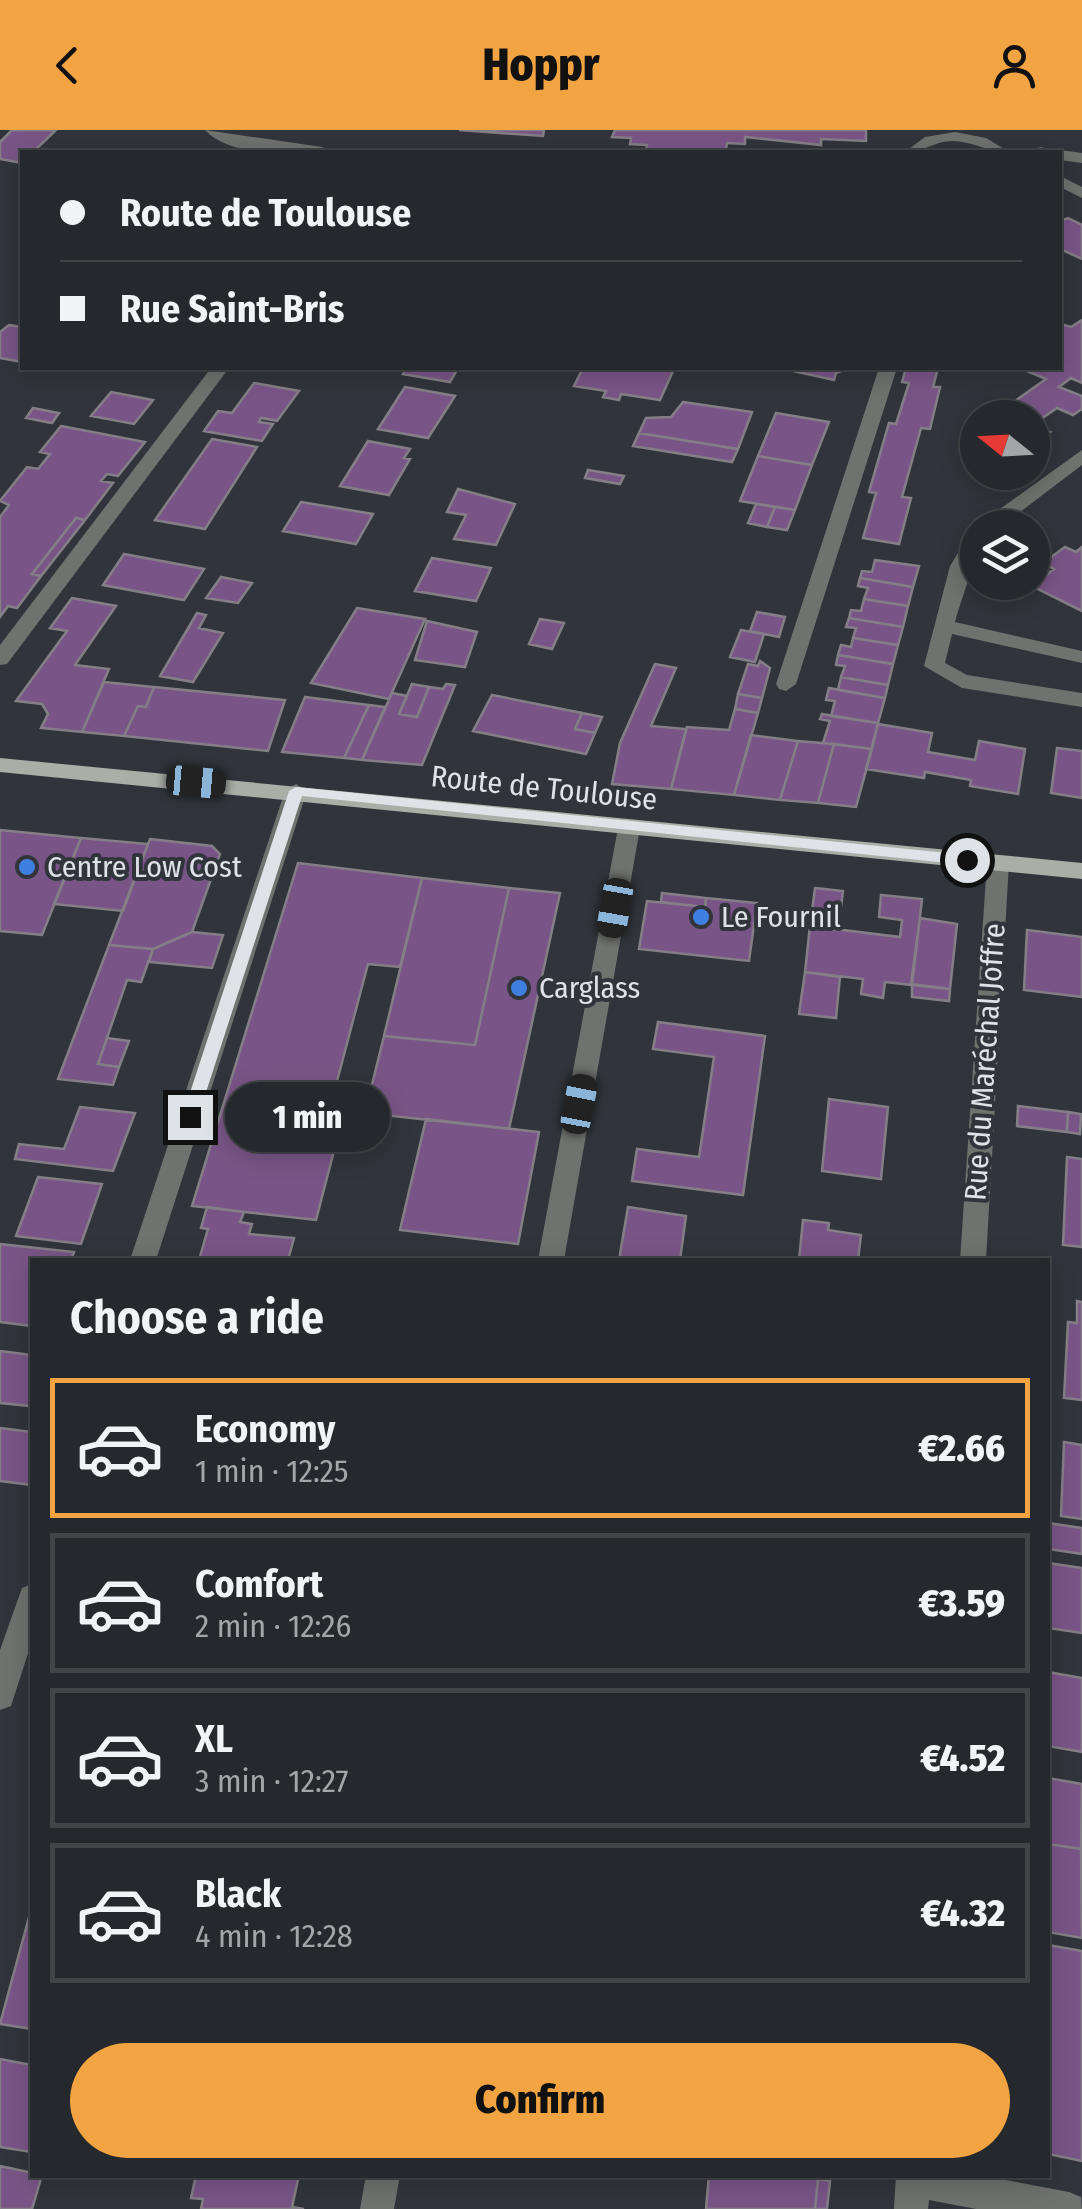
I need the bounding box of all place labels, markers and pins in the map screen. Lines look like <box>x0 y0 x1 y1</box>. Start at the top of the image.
place label: Centre Low Cost <box>47 849 242 885</box>
marker: Centre Low Cost <box>16 856 38 878</box>
place label: Le Fournil <box>721 899 841 935</box>
marker: Le Fournil <box>690 906 712 928</box>
place label: Carglass <box>539 970 640 1006</box>
marker: Carglass <box>508 977 530 999</box>

